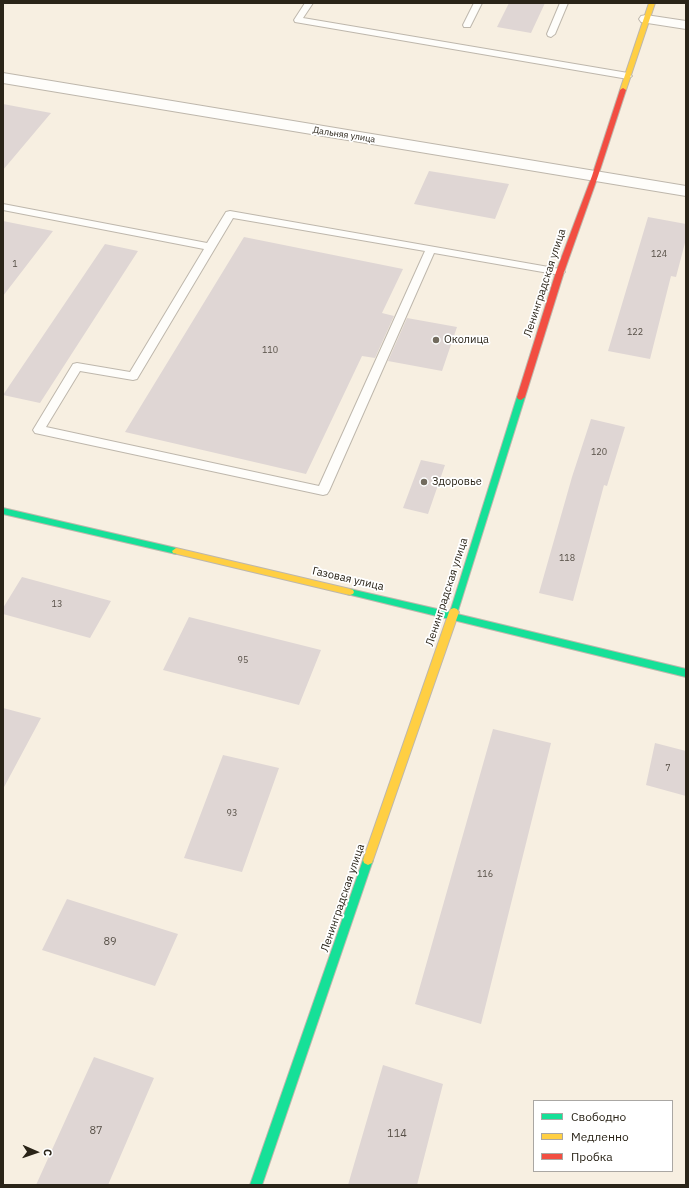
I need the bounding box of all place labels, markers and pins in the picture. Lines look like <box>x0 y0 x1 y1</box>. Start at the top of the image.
place label: Околица <box>444 333 489 347</box>
marker: Околица <box>431 335 441 345</box>
place label: Здоровье <box>432 475 482 489</box>
marker: Здоровье <box>419 477 429 487</box>

